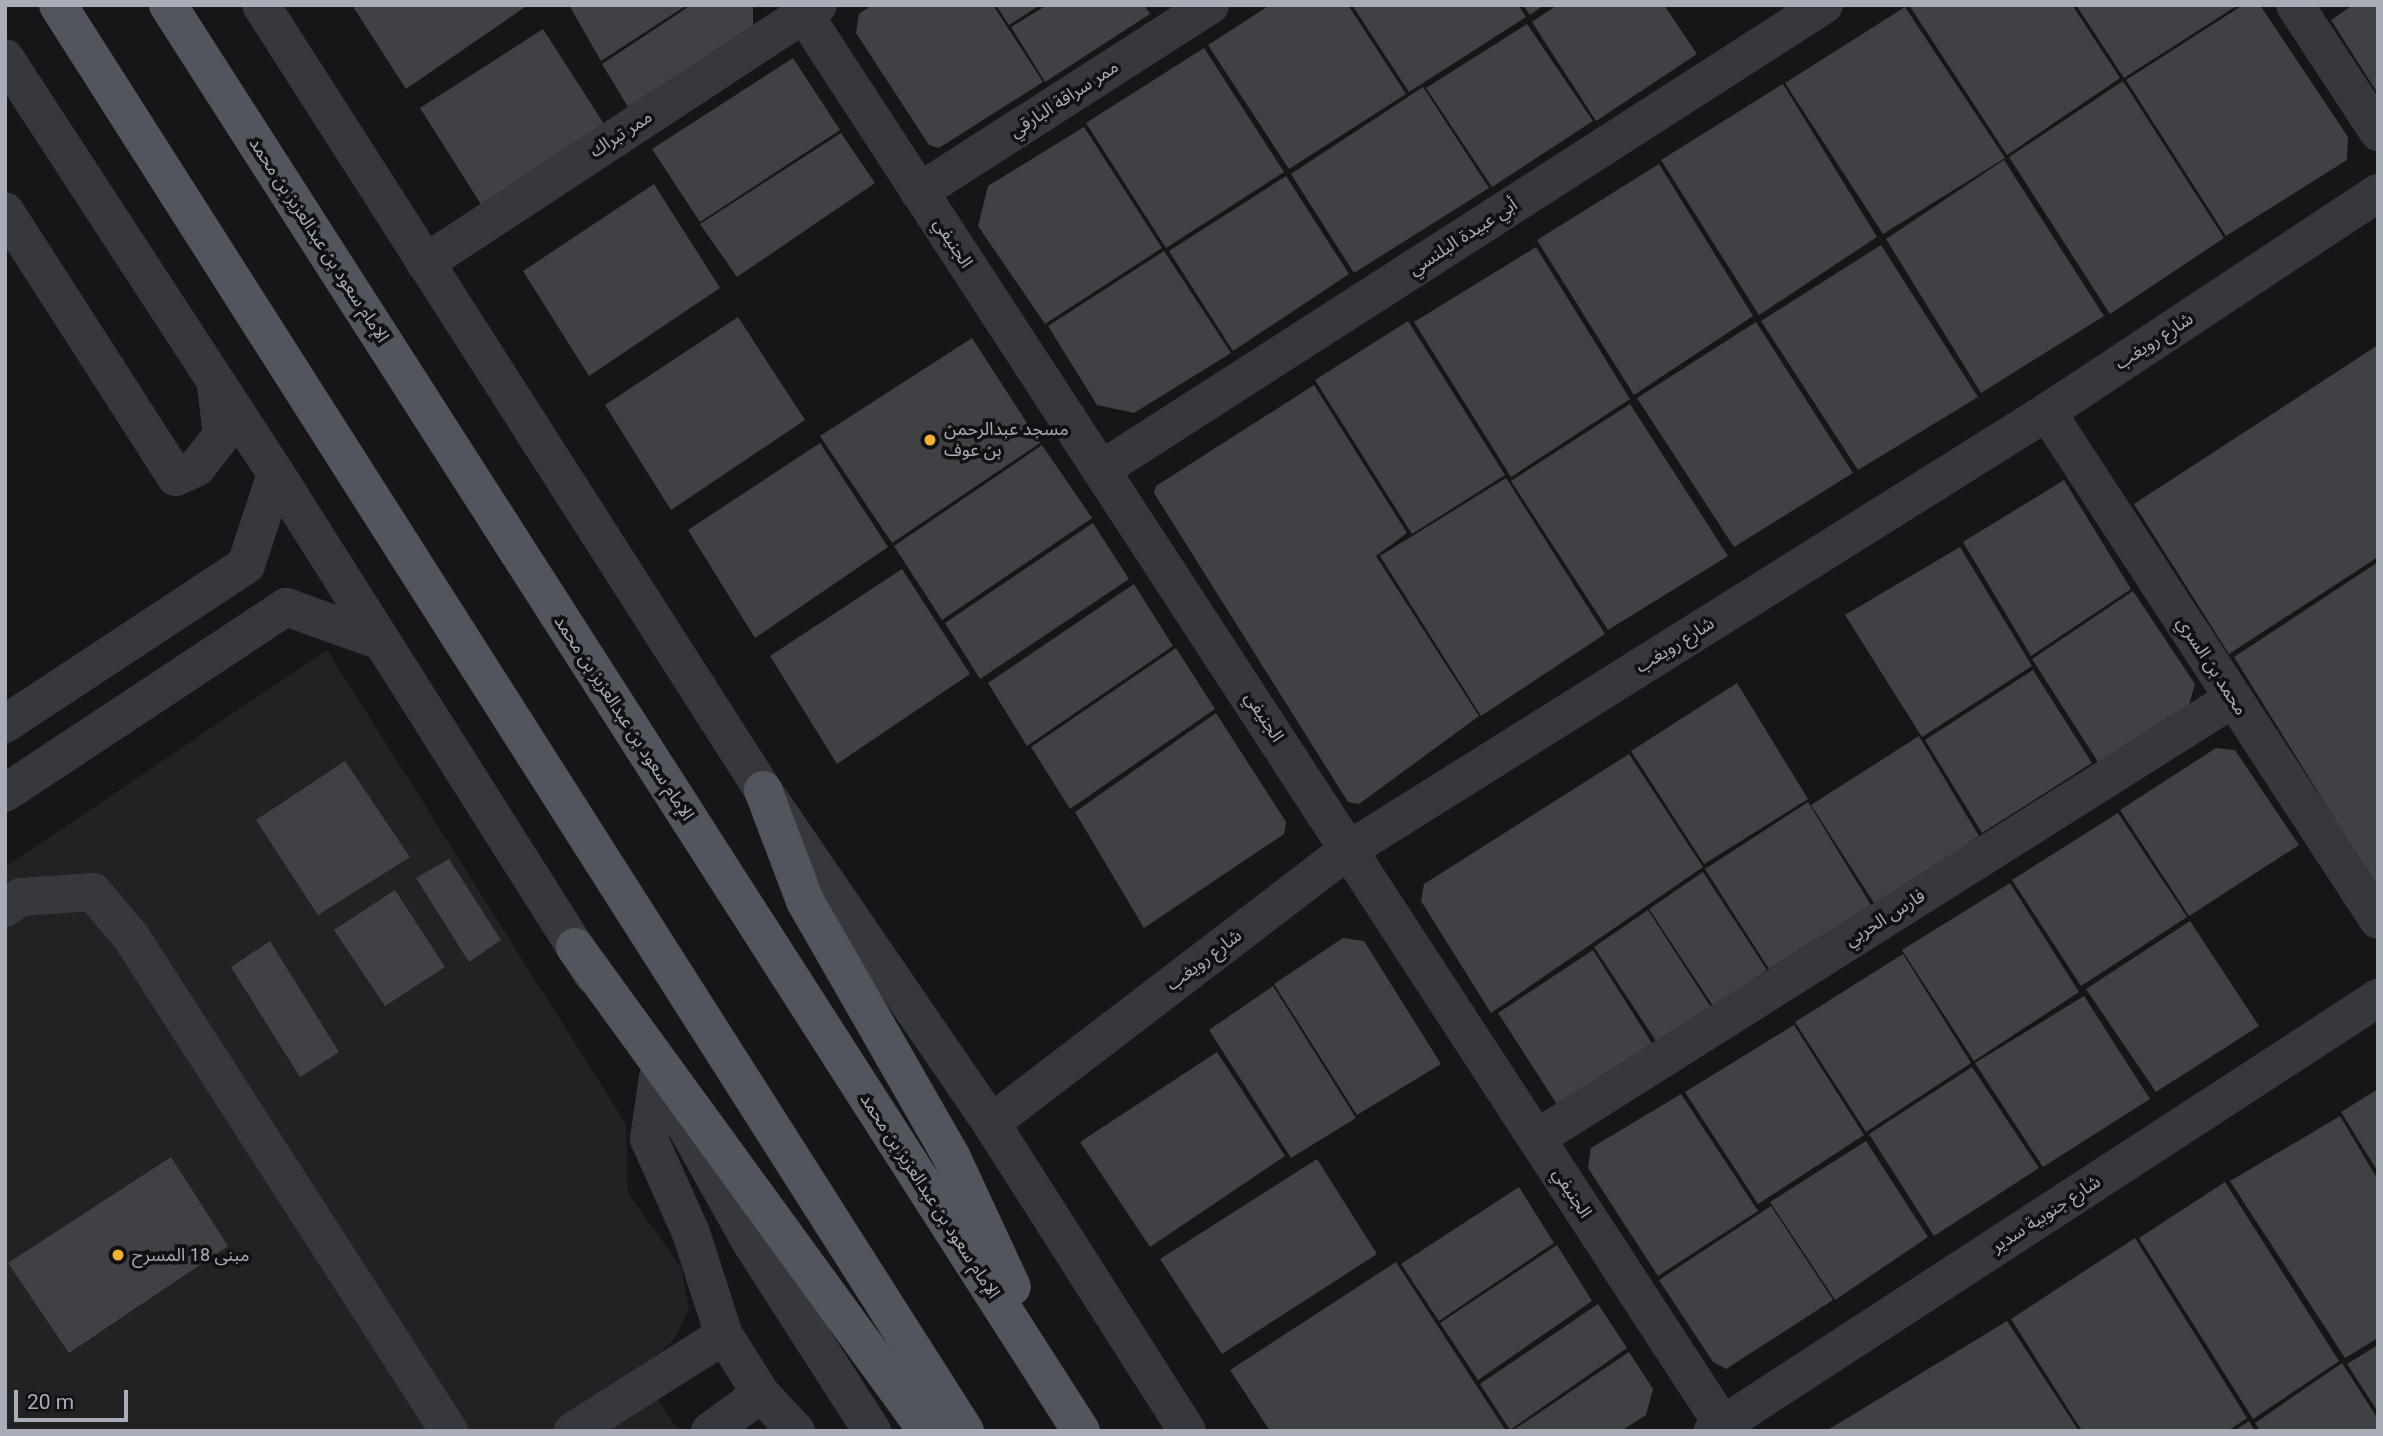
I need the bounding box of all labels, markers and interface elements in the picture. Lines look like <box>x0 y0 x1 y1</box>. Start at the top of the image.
street label: ممر سراقة البارقي <box>1005 56 1123 142</box>
street label: ممر تبراك <box>586 106 656 162</box>
street label: الإمام سعود بن عبدالعزيز بن محمد <box>245 133 393 347</box>
street label: أبي عبيدة البلنسي <box>1405 194 1521 280</box>
street label: الجنيفي <box>929 214 977 272</box>
street label: شارع رويغب <box>2111 308 2197 374</box>
place label: مسجد عبدالرحمن بن عوف <box>944 419 1069 462</box>
marker: مسجد عبدالرحمن بن عوف <box>922 432 938 448</box>
street label: الإمام سعود بن عبدالعزيز بن محمد <box>550 611 698 825</box>
street label: شارع رويغب <box>1632 612 1718 678</box>
street label: محمد بن السري <box>2172 613 2252 719</box>
street label: الجنيفي <box>1240 688 1288 746</box>
street label: فارس الحربي <box>1841 885 1929 951</box>
street label: شارع رويغب <box>1162 925 1246 995</box>
street label: الإمام سعود بن عبدالعزيز بن محمد <box>856 1089 1004 1303</box>
street label: الجنيفي <box>1548 1164 1596 1222</box>
street label: شارع جنوبية سدير <box>1987 1171 2105 1257</box>
place label: مبنى 18 المسرح <box>132 1244 250 1266</box>
marker: مبنى 18 المسرح <box>110 1247 126 1263</box>
scale bar <box>18 1376 131 1420</box>
text: 20 m <box>27 1390 74 1414</box>

